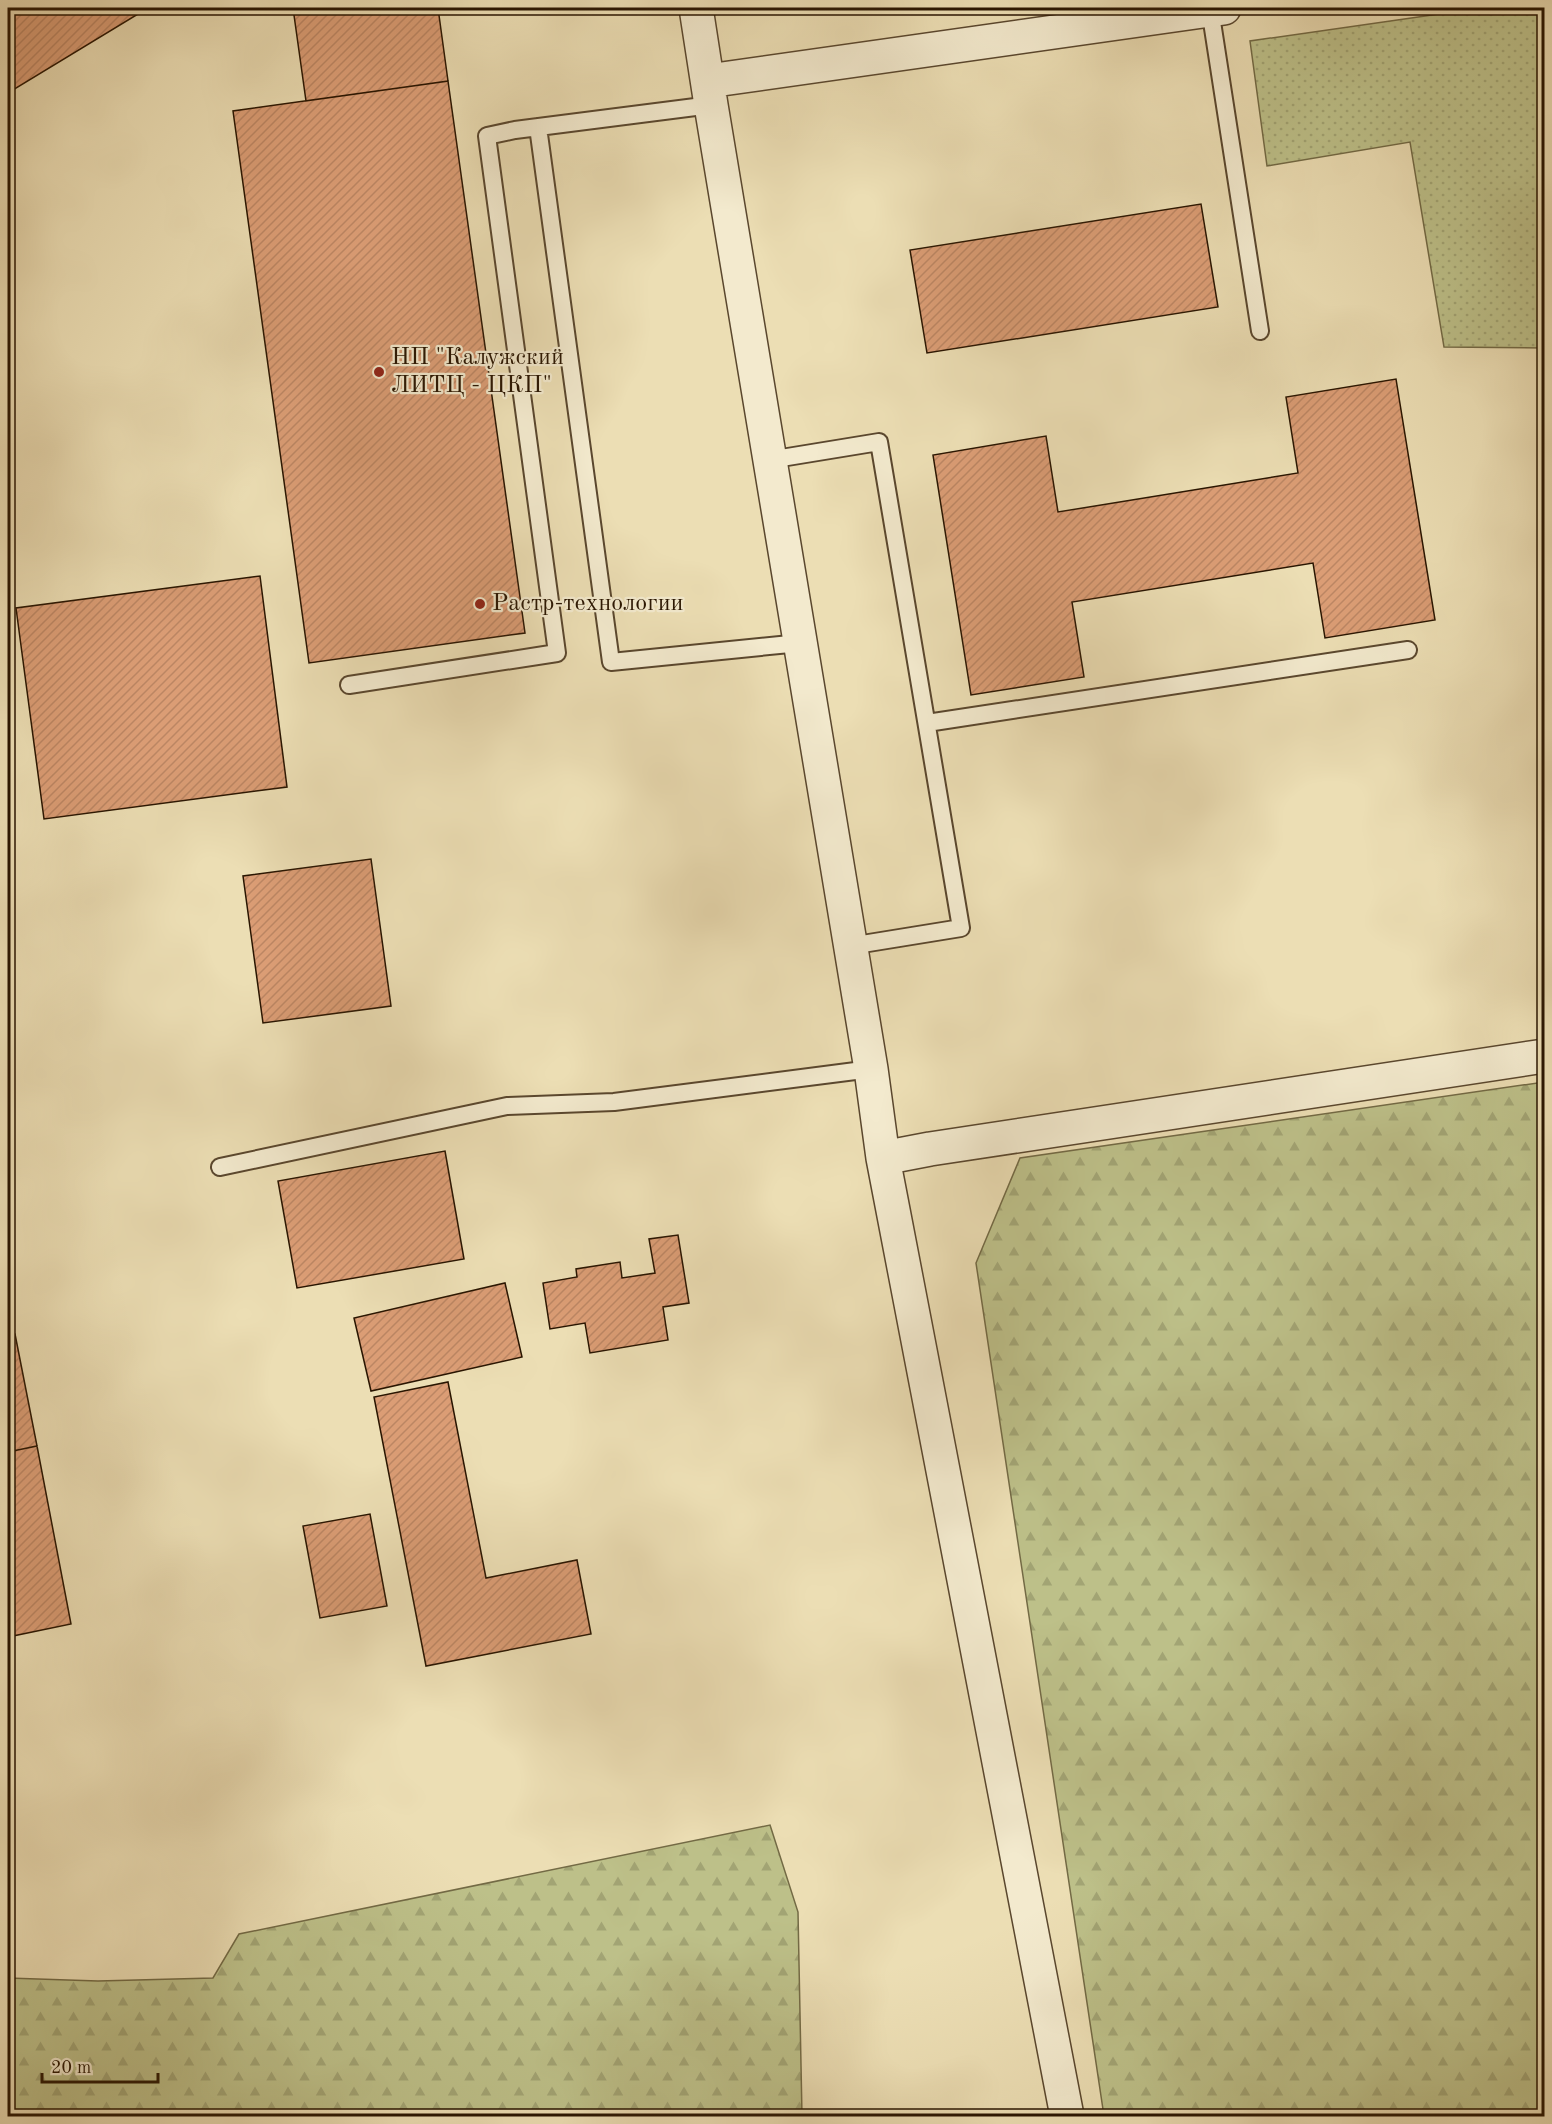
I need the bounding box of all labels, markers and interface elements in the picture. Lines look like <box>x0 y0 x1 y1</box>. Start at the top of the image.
place label: НП "Калужский ЛИТЦ - ЦКП" <box>391 346 564 398</box>
marker: НП "Калужский ЛИТЦ - ЦКП" <box>372 365 386 379</box>
place label: Растр-технологии <box>492 592 683 616</box>
marker: Растр-технологии <box>473 597 487 611</box>
scale bar <box>42 2046 158 2084</box>
text: 20 m <box>51 2059 91 2077</box>

